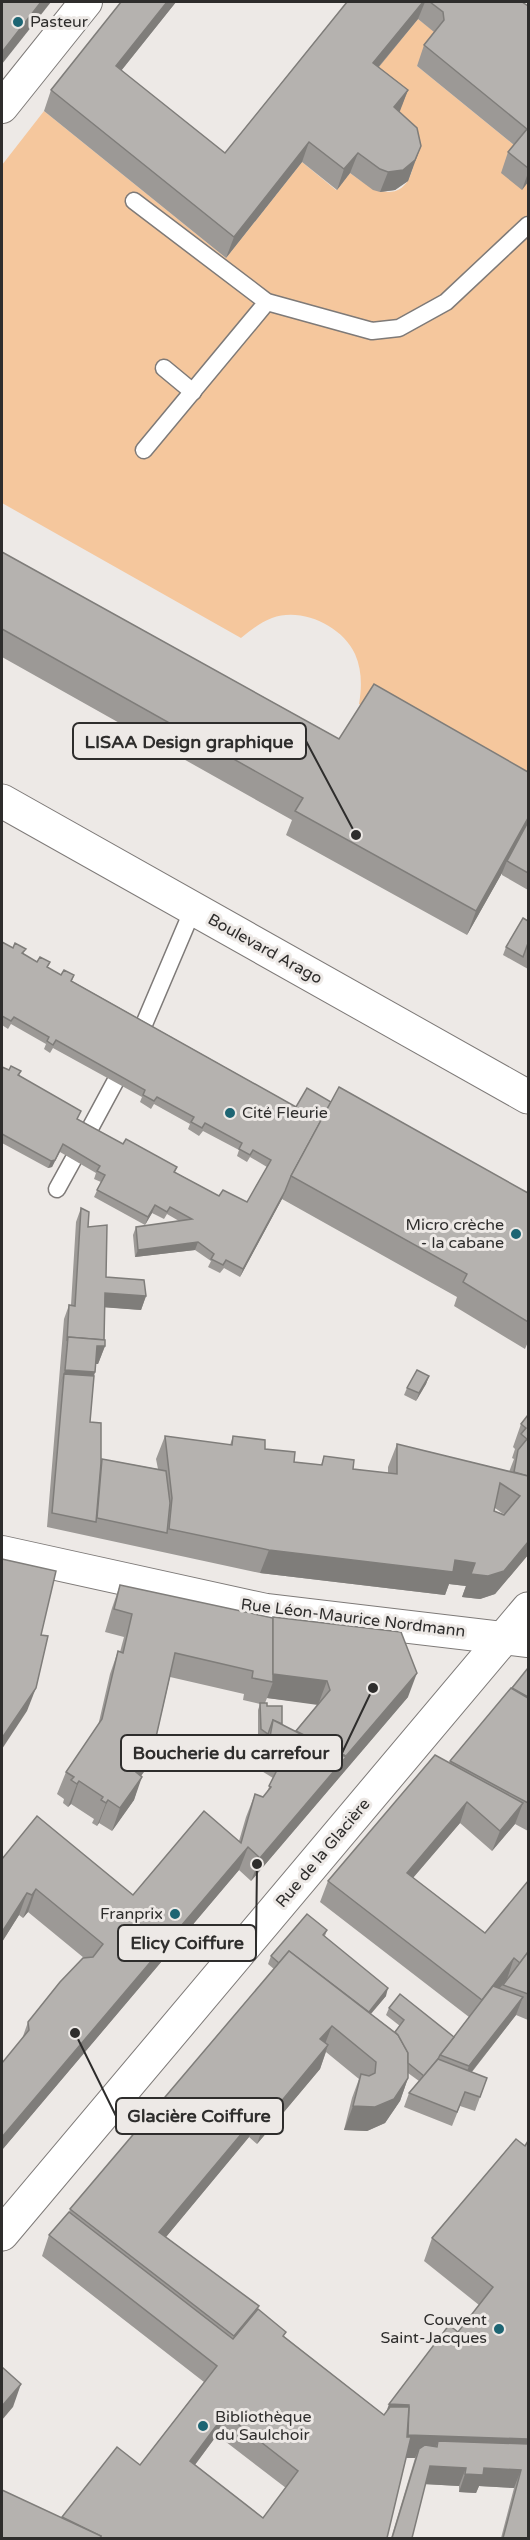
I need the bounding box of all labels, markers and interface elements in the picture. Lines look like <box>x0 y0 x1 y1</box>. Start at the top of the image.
place label: Pasteur <box>30 12 89 32</box>
marker: Pasteur <box>11 15 25 29</box>
callout: LISAA Design graphique <box>73 723 306 759</box>
text: LISAA Design graphique <box>85 731 293 753</box>
street label: Boulevard Arago <box>204 909 326 989</box>
place label: Cité Fleurie <box>242 1103 328 1123</box>
marker: Cité Fleurie <box>223 1106 237 1120</box>
place label: Micro crèche - la cabane <box>406 1215 504 1253</box>
marker: Micro crèche - la cabane <box>509 1227 523 1241</box>
street label: Rue Léon-Maurice Nordmann <box>240 1594 466 1642</box>
callout: Boucherie du carrefour <box>121 1735 342 1771</box>
text: Boucherie du carrefour <box>133 1742 331 1764</box>
street label: Rue de la Glacière <box>271 1794 375 1912</box>
place label: Franprix <box>100 1904 163 1924</box>
marker: Franprix <box>168 1907 182 1921</box>
callout: Elicy Coiffure <box>118 1925 256 1961</box>
text: Elicy Coiffure <box>130 1932 244 1954</box>
callout: Glacière Coiffure <box>116 2098 283 2134</box>
text: Glacière Coiffure <box>127 2105 271 2127</box>
place label: Couvent Saint-Jacques <box>380 2310 487 2348</box>
marker: Couvent Saint-Jacques <box>492 2322 506 2336</box>
place label: Bibliothèque du Saulchoir <box>215 2407 311 2445</box>
marker: Bibliothèque du Saulchoir <box>196 2419 210 2433</box>

